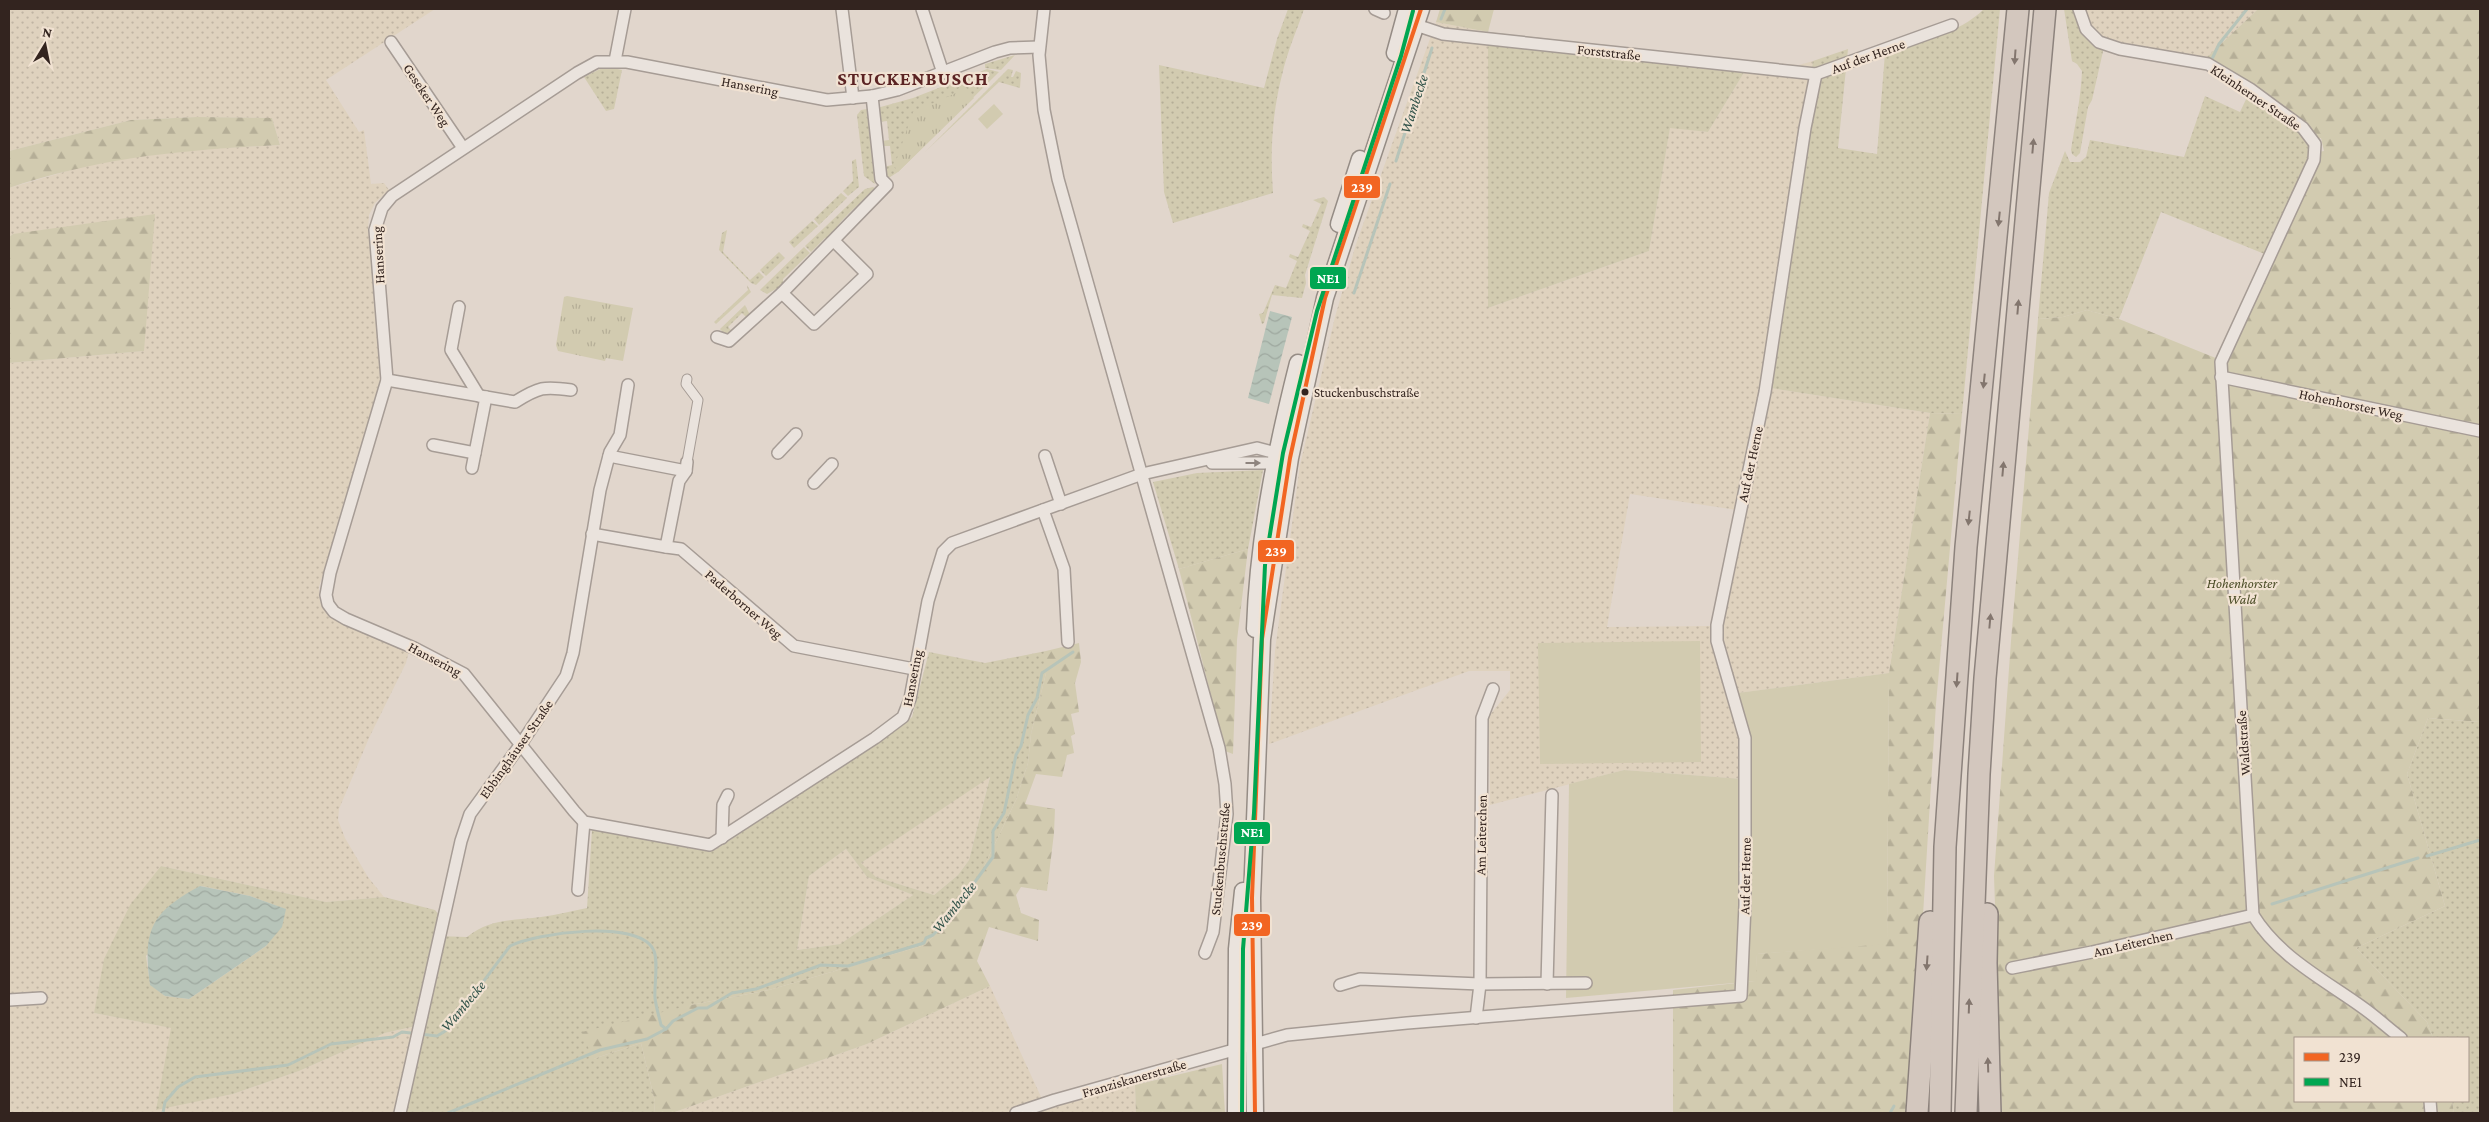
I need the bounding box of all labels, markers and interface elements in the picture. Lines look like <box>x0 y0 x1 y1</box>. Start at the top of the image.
north arrow <box>20 20 70 70</box>
text: N <box>41 23 54 41</box>
street label: Auf der Herne <box>1829 35 1907 77</box>
street label: Forststraße <box>1577 41 1641 63</box>
one-way arrow <box>2010 50 2018 66</box>
street label: Geseker Weg <box>400 61 454 130</box>
street label: Kleinherner Straße <box>2208 61 2304 133</box>
district label: STUCKENBUSCH <box>837 68 989 89</box>
water label: Wambecke <box>1397 72 1431 135</box>
street label: Hansering <box>720 73 780 99</box>
one-way arrow <box>2029 137 2037 153</box>
line badge: 239 <box>1343 175 1381 199</box>
text: 239 <box>1351 179 1373 195</box>
one-way arrow <box>1995 211 2003 227</box>
street label: Hansering <box>368 226 388 284</box>
line badge: NE1 <box>1309 266 1347 290</box>
text: NE1 <box>1317 270 1339 286</box>
one-way arrow <box>2014 299 2022 315</box>
one-way arrow <box>1979 373 1987 389</box>
place label: Stuckenbuschstraße <box>1314 385 1419 400</box>
street label: Hohenhorster Weg <box>2298 385 2405 423</box>
marker: Stuckenbuschstraße <box>1300 387 1310 397</box>
street label: Auf der Herne <box>1734 425 1766 503</box>
one-way arrow <box>1245 459 1261 467</box>
one-way arrow <box>1999 461 2007 477</box>
one-way arrow <box>1965 510 1973 526</box>
line badge: 239 <box>1257 539 1295 563</box>
text: 239 <box>1265 543 1287 559</box>
street label: Paderborner Weg <box>702 566 786 642</box>
park label: Hohenhorster Wald <box>2207 575 2278 607</box>
one-way arrow <box>1986 613 1994 629</box>
street label: Hansering <box>406 638 464 680</box>
street label: Hansering <box>899 648 925 708</box>
one-way arrow <box>1952 672 1960 688</box>
street label: Ebbinghäuser Straße <box>476 697 556 801</box>
street label: Waldstraße <box>2233 710 2253 776</box>
street label: Am Leiterchen <box>1472 794 1490 876</box>
street label: Stuckenbuschstraße <box>1207 802 1233 916</box>
line badge: NE1 <box>1233 821 1271 845</box>
text: NE1 <box>1241 824 1263 840</box>
street label: Auf der Herne <box>1736 837 1754 915</box>
water label: Wambecke <box>929 878 980 936</box>
line badge: 239 <box>1233 913 1271 937</box>
text: 239 <box>1241 917 1263 933</box>
street label: Am Leiterchen <box>2092 926 2175 960</box>
one-way arrow <box>1923 956 1931 972</box>
water label: Wambecke <box>437 977 489 1034</box>
one-way arrow <box>1965 998 1973 1014</box>
legend <box>2294 1037 2469 1102</box>
text: 239 <box>2339 1049 2361 1065</box>
street label: Franziskanerstraße <box>1080 1055 1188 1101</box>
one-way arrow <box>1984 1056 1992 1072</box>
text: NE1 <box>2339 1074 2362 1090</box>

